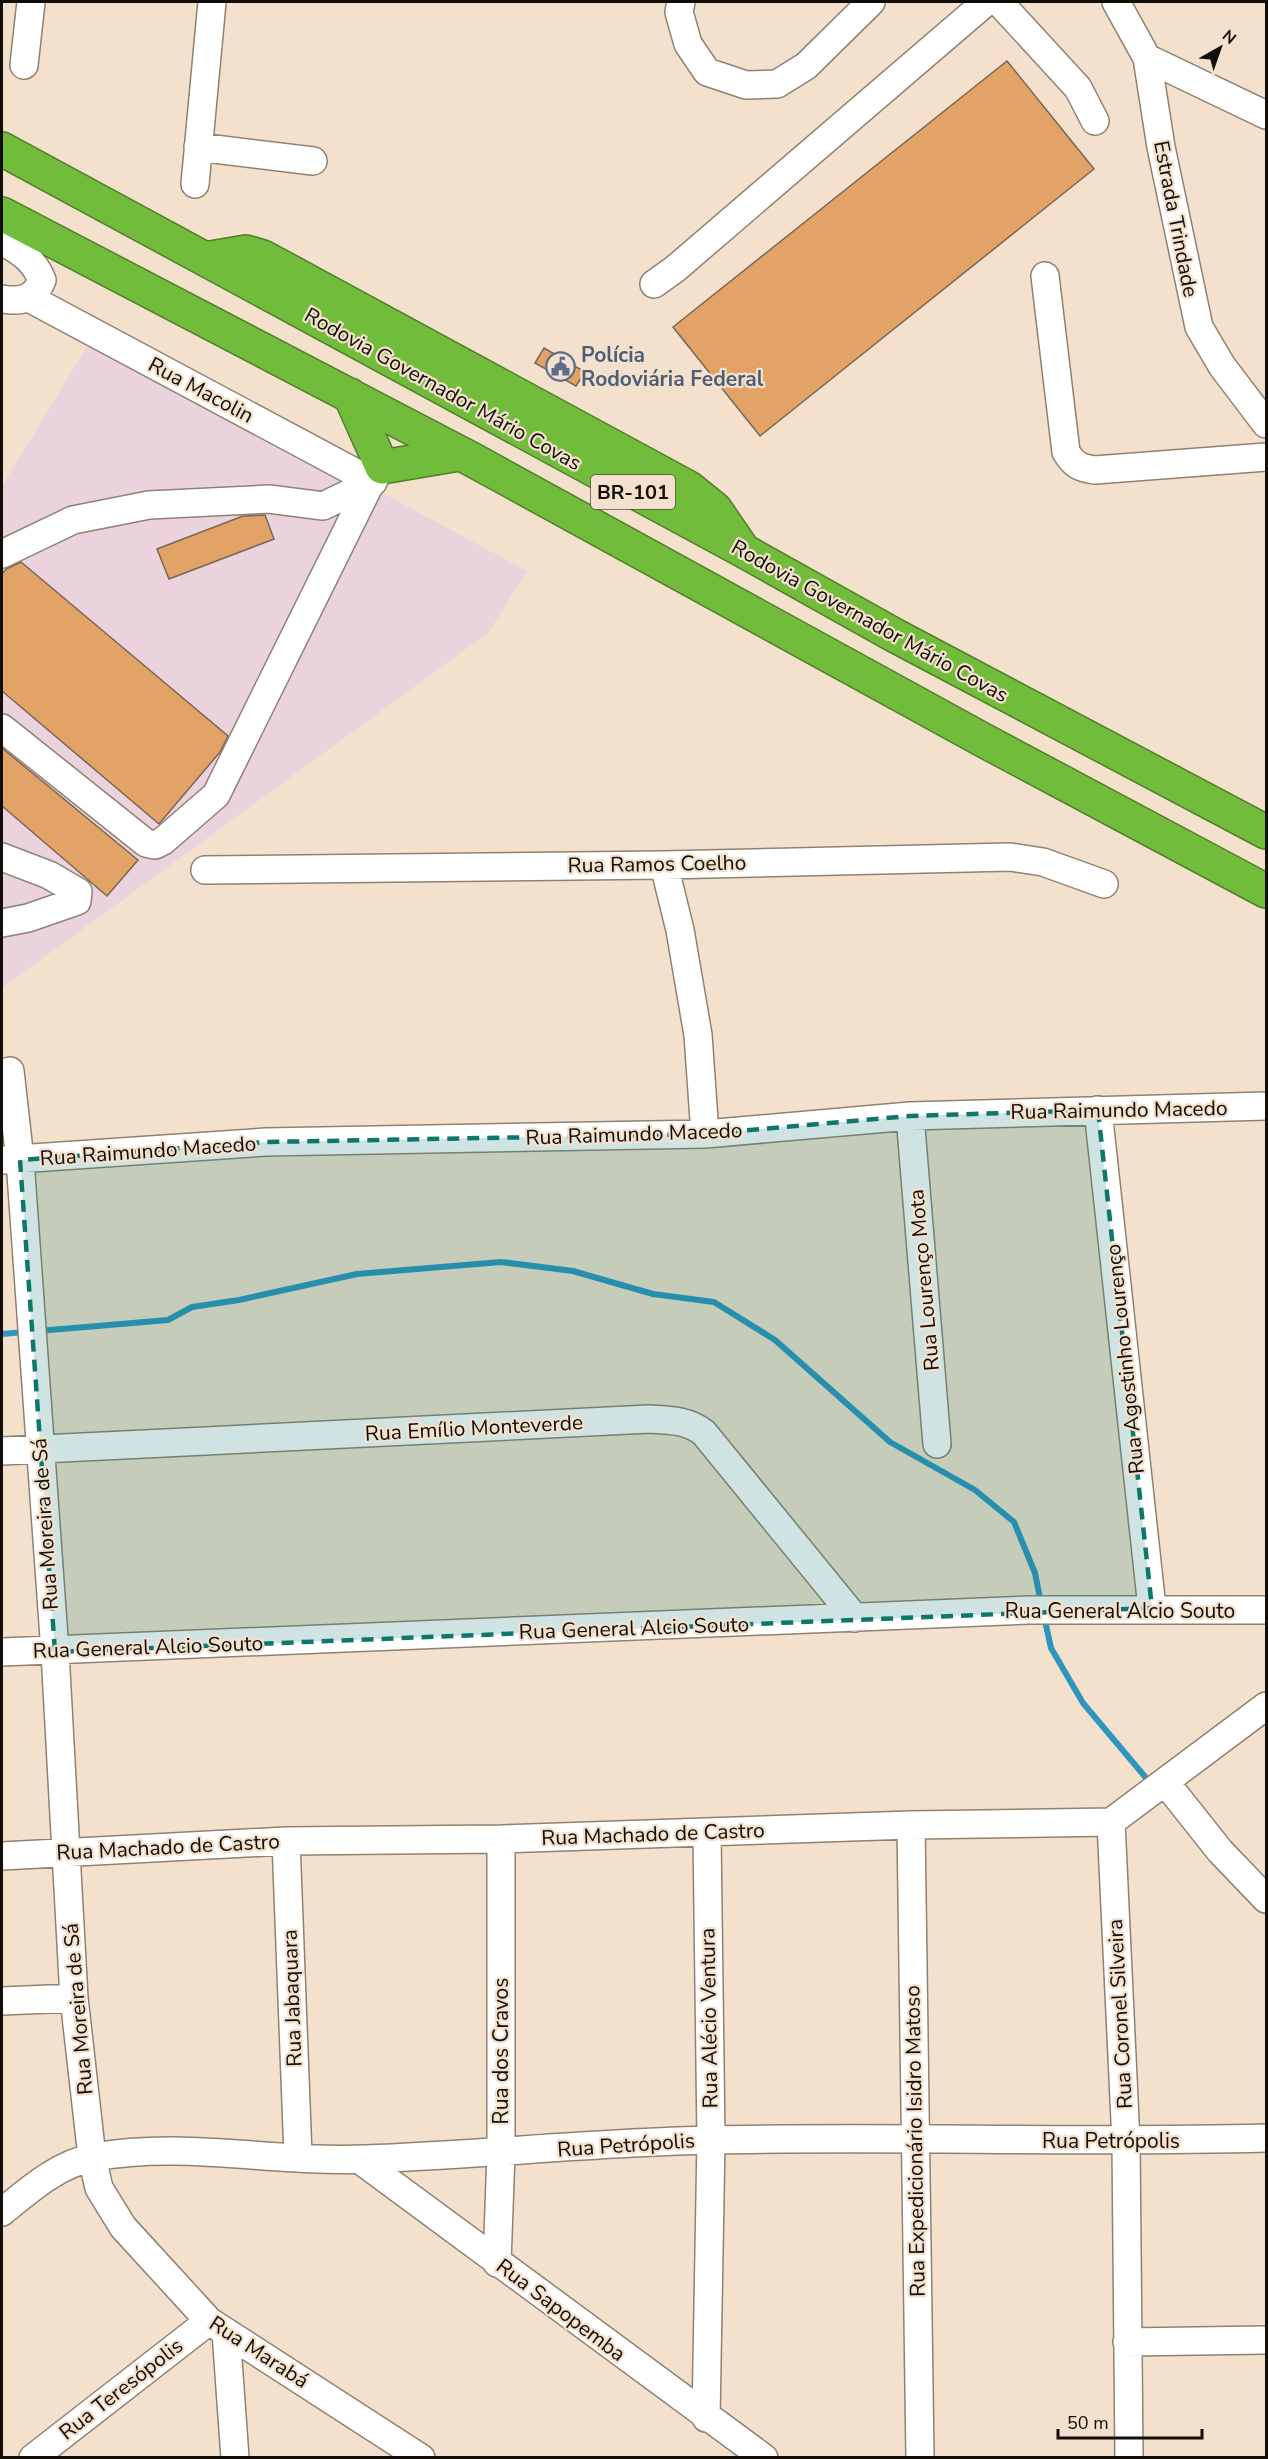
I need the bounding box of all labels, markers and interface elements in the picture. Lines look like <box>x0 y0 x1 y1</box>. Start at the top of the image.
north arrow <box>1190 18 1250 78</box>
text: N <box>1217 25 1241 50</box>
street label: Estrada Trindade <box>1147 138 1205 300</box>
street label: Rodovia Governador Mário Covas <box>299 301 587 477</box>
place label: Polícia Rodoviária Federal <box>581 341 764 393</box>
street label: Rua Macolin <box>143 350 259 430</box>
public building icon: Polícia Rodoviária Federal <box>544 351 576 383</box>
road number: BR-101 <box>591 475 675 509</box>
street label: Rodovia Governador Mário Covas <box>726 533 1014 709</box>
street label: Rua Ramos Coelho <box>567 848 747 880</box>
street label: Rua Raimundo Macedo <box>1010 1094 1228 1126</box>
street label: Rua Raimundo Macedo <box>525 1116 743 1152</box>
street label: Rua Raimundo Macedo <box>39 1129 257 1173</box>
street label: Rua Lourenço Mota <box>902 1188 946 1372</box>
street label: Rua Agostinho Lourenço <box>1099 1243 1151 1475</box>
street label: Rua Emílio Monteverde <box>364 1408 584 1448</box>
street label: Rua Moreira de Sá <box>25 1437 65 1611</box>
street label: Rua General Alcio Souto <box>1005 1597 1235 1625</box>
street label: Rua General Alcio Souto <box>518 1610 750 1646</box>
street label: Rua General Alcio Souto <box>32 1629 264 1665</box>
street label: Rua Machado de Castro <box>541 1816 765 1852</box>
street label: Rua Machado de Castro <box>56 1827 280 1867</box>
street label: Rua Coronel Silveira <box>1101 1918 1139 2110</box>
street label: Rua Moreira de Sá <box>57 1922 99 2096</box>
street label: Rua Alécio Ventura <box>693 1927 725 2109</box>
street label: Rua Jabaquara <box>276 1929 308 2067</box>
street label: Rua dos Cravos <box>487 1978 515 2124</box>
street label: Rua Expedicionário Isidro Matoso <box>898 1985 932 2297</box>
street label: Rua Petrópolis <box>556 2126 696 2164</box>
street label: Rua Petrópolis <box>1042 2127 1180 2155</box>
street label: Rua Sapopemba <box>491 2252 631 2368</box>
street label: Rua Marabá <box>204 2309 314 2395</box>
street label: Rua Teresópolis <box>53 2332 189 2446</box>
scale bar <box>1058 2402 1202 2440</box>
text: 50 m <box>1067 2411 1109 2435</box>

